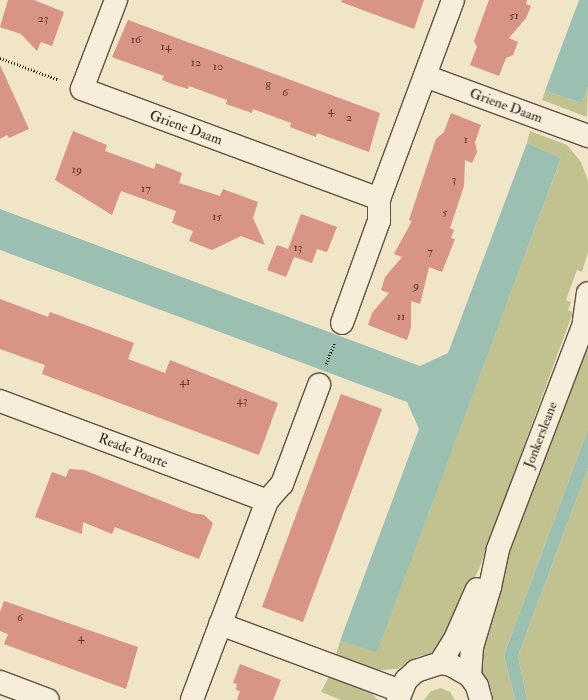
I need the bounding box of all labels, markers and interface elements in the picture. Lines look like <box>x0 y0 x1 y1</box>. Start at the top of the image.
house number: 51 <box>509 9 519 23</box>
house number: 23 <box>38 12 48 26</box>
house number: 16 <box>131 33 141 47</box>
house number: 14 <box>161 40 171 54</box>
house number: 12 <box>191 56 201 70</box>
house number: 10 <box>213 60 223 74</box>
house number: 8 <box>265 80 271 94</box>
street label: Griene Daam <box>467 85 545 127</box>
house number: 6 <box>282 86 288 100</box>
house number: 4 <box>328 104 334 118</box>
street label: Griene Daam <box>147 107 225 149</box>
house number: 2 <box>346 111 352 125</box>
house number: 1 <box>464 133 468 147</box>
house number: 19 <box>72 163 82 177</box>
house number: 3 <box>452 173 456 187</box>
house number: 17 <box>141 182 151 196</box>
house number: 5 <box>442 206 448 220</box>
house number: 15 <box>212 210 222 224</box>
house number: 13 <box>294 241 302 255</box>
house number: 7 <box>427 245 433 259</box>
house number: 9 <box>413 279 419 293</box>
house number: 11 <box>397 310 405 324</box>
house number: 41 <box>180 375 190 389</box>
house number: 43 <box>236 394 248 408</box>
street label: Jonkersleane <box>521 399 561 471</box>
street label: Reade Poarte <box>96 430 170 472</box>
house number: 6 <box>17 611 23 625</box>
house number: 4 <box>78 631 84 645</box>

